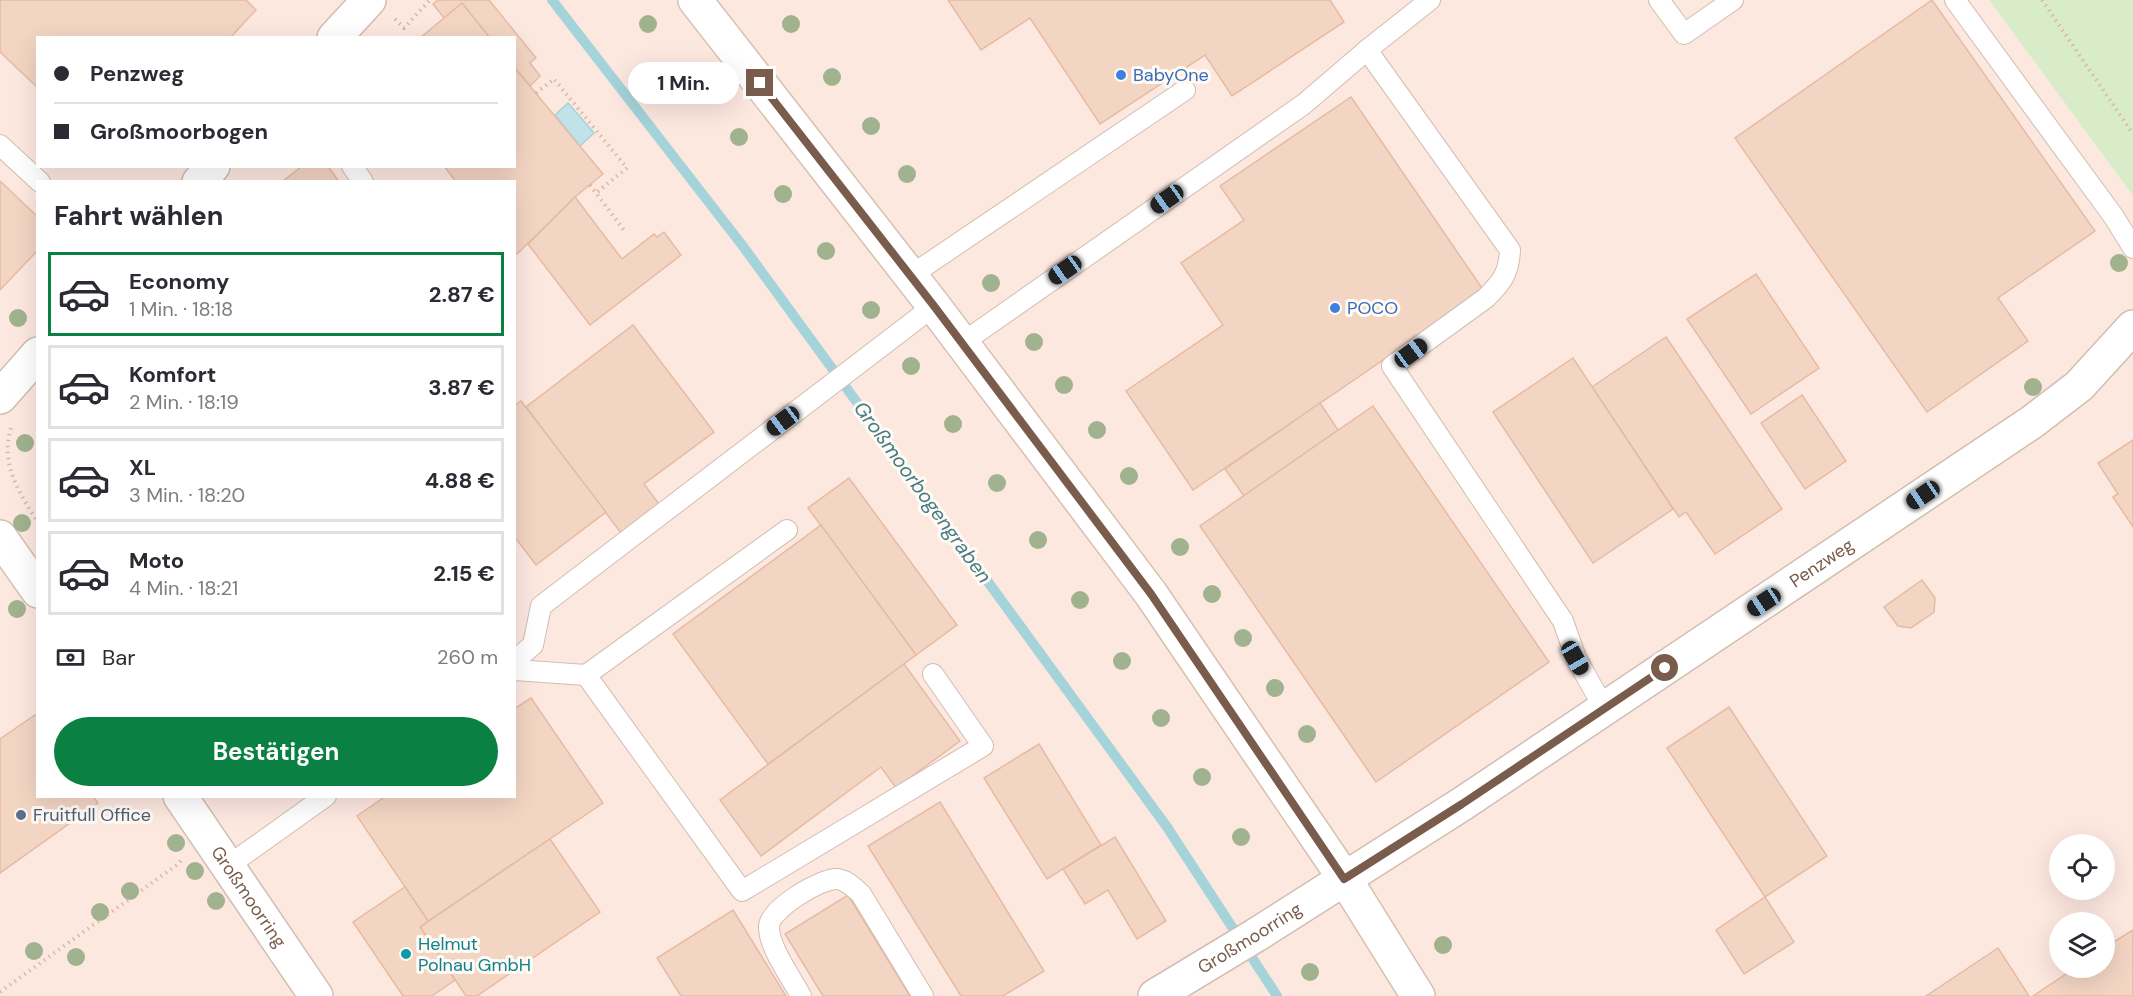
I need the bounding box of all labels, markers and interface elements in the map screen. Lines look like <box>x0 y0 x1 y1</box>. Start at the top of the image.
text: Penzweg <box>90 59 184 88</box>
callout: 1 Min. <box>628 62 739 104</box>
place label: BabyOne <box>1133 63 1209 87</box>
marker: BabyOne <box>1114 68 1128 82</box>
route end <box>746 69 773 96</box>
text: 1 Min. <box>657 70 710 96</box>
text: Großmoorbogen <box>90 117 268 146</box>
car <box>1147 181 1187 217</box>
text: Fahrt wählen <box>54 198 224 233</box>
car <box>1045 252 1085 288</box>
icon: car <box>57 267 111 321</box>
text: Economy <box>129 267 229 296</box>
text: 2.87 € <box>429 280 495 309</box>
text: 1 Min. · 18:18 <box>129 296 233 322</box>
place label: POCO <box>1347 296 1398 320</box>
marker: POCO <box>1328 301 1342 315</box>
car <box>1391 335 1431 371</box>
icon: car <box>57 360 111 414</box>
text: Komfort <box>129 360 216 389</box>
text: 3.87 € <box>428 373 495 402</box>
text: 2 Min. · 18:19 <box>129 389 239 415</box>
water label: Großmoorbogengraben <box>848 396 998 588</box>
car <box>763 403 803 439</box>
icon: car <box>57 453 111 507</box>
text: XL <box>129 453 156 482</box>
text: 4.88 € <box>425 466 495 495</box>
car <box>1903 477 1943 513</box>
text: 3 Min. · 18:20 <box>129 482 245 508</box>
street label: Penzweg <box>1785 533 1858 593</box>
icon: car <box>57 546 111 600</box>
text: Moto <box>129 546 184 575</box>
text: 2.15 € <box>433 559 495 588</box>
text: 4 Min. · 18:21 <box>129 575 238 601</box>
car <box>1744 585 1784 619</box>
car <box>1558 638 1592 678</box>
icon: cash <box>54 641 87 674</box>
text: Bar <box>102 643 135 672</box>
text: 260 m <box>437 644 498 670</box>
route start <box>1651 654 1678 681</box>
button: Bestätigen <box>54 717 498 786</box>
place label: Fruitfull Office <box>33 803 151 827</box>
marker: Fruitfull Office <box>14 808 28 822</box>
map controls <box>2049 834 2115 978</box>
button: locate <box>2049 834 2115 900</box>
street label: Großmoorring <box>205 841 292 952</box>
street label: Großmoorring <box>1193 897 1306 979</box>
button: layers <box>2049 912 2115 978</box>
place label: Helmut Polnau GmbH <box>418 932 531 977</box>
marker: Helmut Polnau GmbH <box>399 947 413 961</box>

